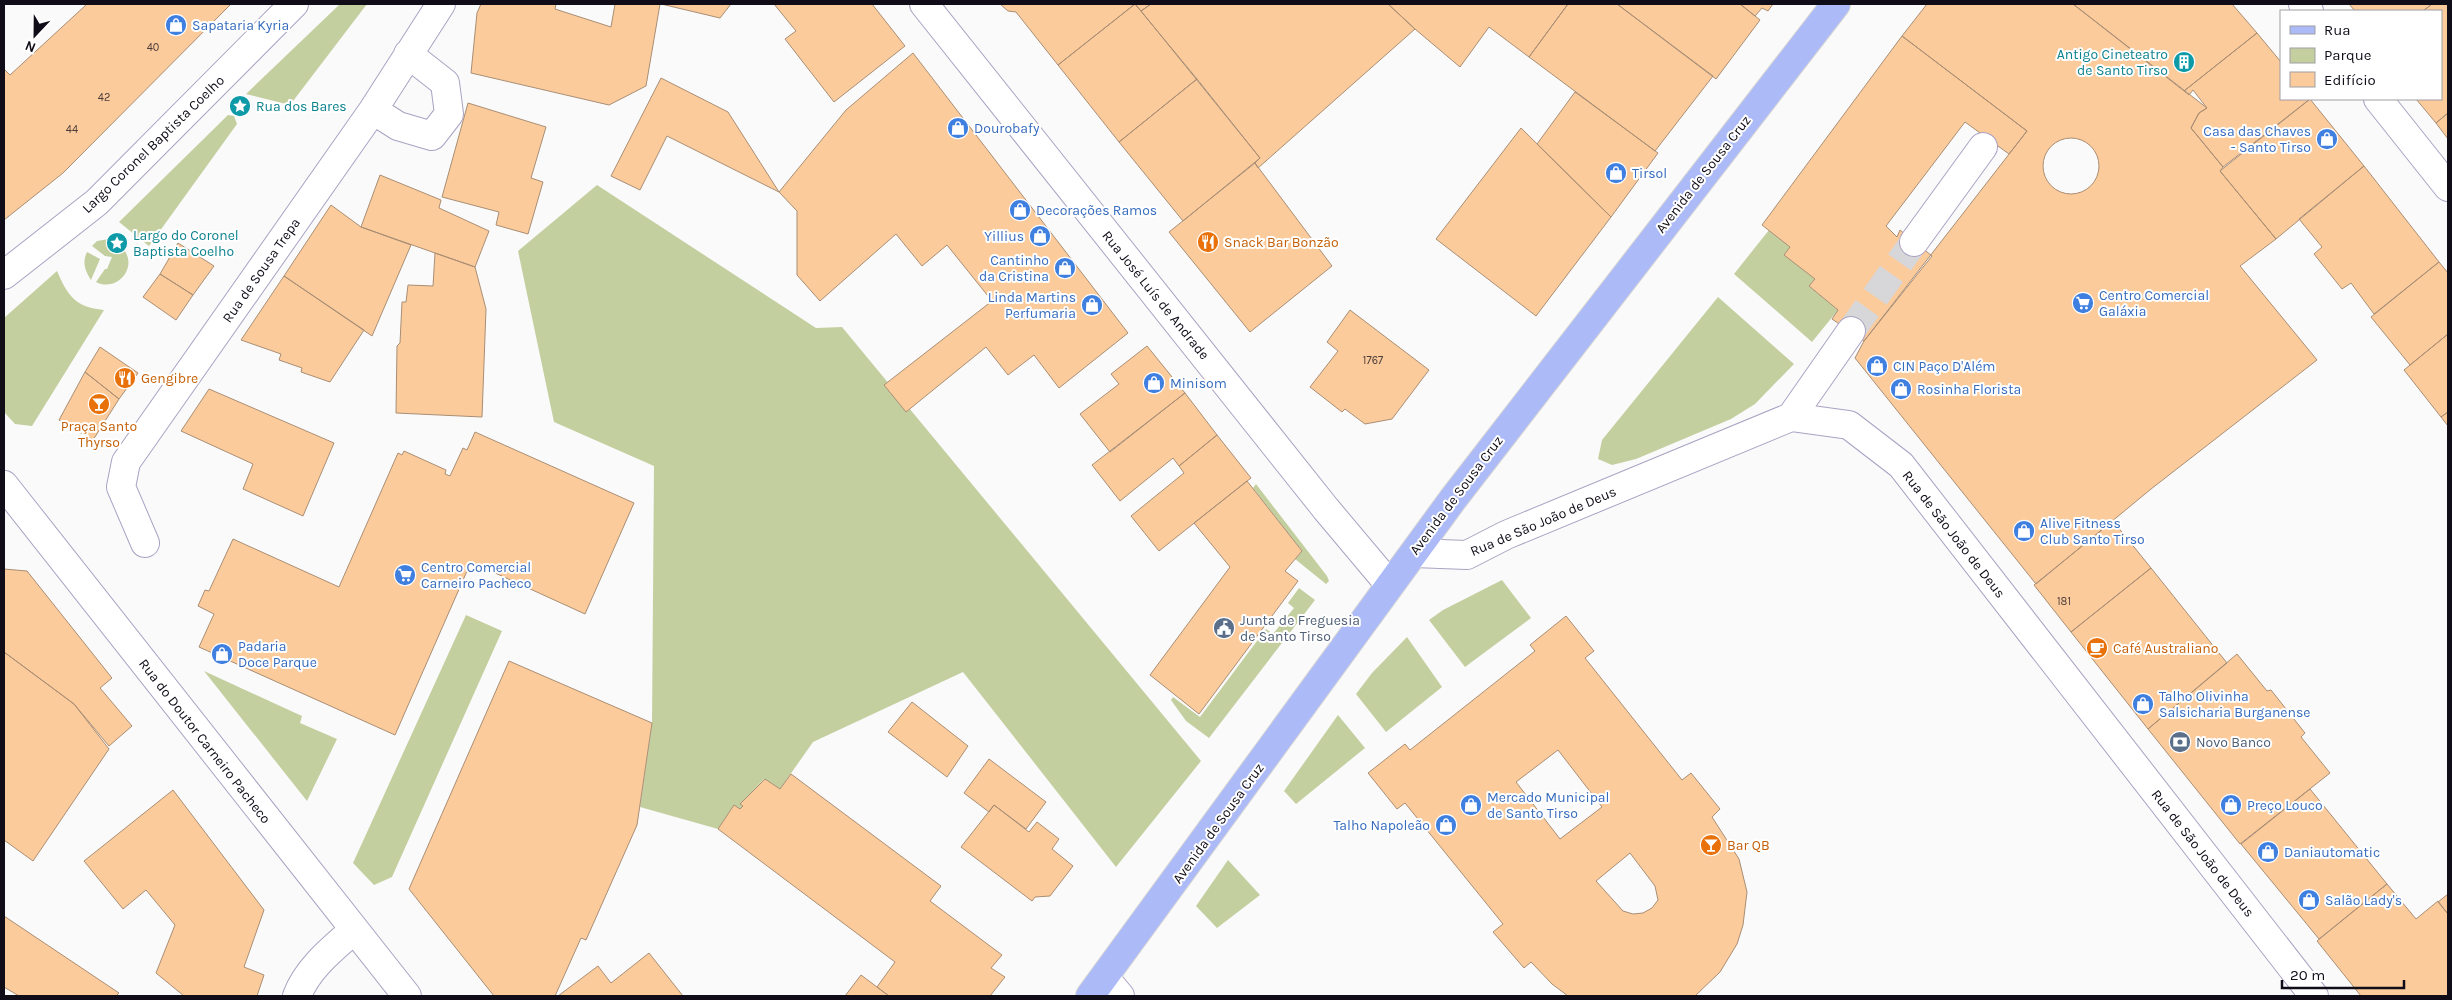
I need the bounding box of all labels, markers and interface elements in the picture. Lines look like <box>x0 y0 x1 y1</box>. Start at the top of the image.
north arrow <box>10 10 60 60</box>
legend <box>2280 10 2442 100</box>
shop icon: Sapataria Kyria <box>164 13 188 37</box>
place label: Sapataria Kyria <box>192 17 289 34</box>
text: Rua <box>2324 21 2351 39</box>
text: N <box>22 37 38 56</box>
house number: 40 <box>147 41 159 54</box>
place label: Antigo Cineteatro de Santo Tirso <box>2057 46 2168 79</box>
text: Parque <box>2324 46 2372 64</box>
building icon: Antigo Cineteatro de Santo Tirso <box>2172 50 2196 74</box>
text: Edifício <box>2324 71 2376 89</box>
street label: Largo Coronel Baptista Coelho <box>79 72 228 217</box>
house number: 42 <box>98 91 110 104</box>
place icon: Rua dos Bares <box>228 94 252 118</box>
place label: Rua dos Bares <box>256 98 347 115</box>
street label: Avenida de Sousa Cruz <box>1652 112 1755 236</box>
shop icon: Dourobafy <box>946 116 970 140</box>
place label: Dourobafy <box>974 120 1040 137</box>
house number: 44 <box>66 123 78 136</box>
place label: Casa das Chaves - Santo Tirso <box>2203 123 2311 156</box>
shop icon: Casa das Chaves - Santo Tirso <box>2315 127 2339 151</box>
shop icon: Tirsol <box>1604 161 1628 185</box>
place label: Tirsol <box>1632 165 1667 182</box>
shop icon: Decorações Ramos <box>1008 198 1032 222</box>
place label: Decorações Ramos <box>1036 202 1157 219</box>
street label: Rua de Sousa Trepa <box>219 215 304 326</box>
shop icon: Yillius <box>1028 224 1052 248</box>
place label: Largo do Coronel Baptista Coelho <box>133 227 239 260</box>
street label: Rua José Luís de Andrade <box>1098 227 1213 363</box>
place label: Yillius <box>984 228 1024 245</box>
restaurant icon: Snack Bar Bonzão <box>1196 230 1220 254</box>
place icon: Largo do Coronel Baptista Coelho <box>105 231 129 255</box>
place label: Snack Bar Bonzão <box>1224 234 1339 251</box>
place label: Cantinho da Cristina <box>979 252 1049 285</box>
shop icon: Cantinho da Cristina <box>1053 256 1077 280</box>
place label: Centro Comercial Galáxia <box>2099 287 2209 320</box>
place label: Linda Martins Perfumaria <box>988 289 1076 322</box>
supermarket icon: Centro Comercial Galáxia <box>2071 291 2095 315</box>
shop icon: Linda Martins Perfumaria <box>1080 293 1104 317</box>
house number: 1767 <box>1363 354 1383 367</box>
shop icon: CIN Paço D'Além <box>1865 354 1889 378</box>
place label: CIN Paço D'Além <box>1893 358 1995 375</box>
restaurant icon: Gengibre <box>113 366 137 390</box>
place label: Gengibre <box>141 370 198 387</box>
shop icon: Minisom <box>1142 371 1166 395</box>
place label: Minisom <box>1170 375 1227 392</box>
shop icon: Rosinha Florista <box>1889 377 1913 401</box>
place label: Rosinha Florista <box>1917 381 2021 398</box>
bar icon: Praça Santo Thyrso <box>87 392 111 416</box>
place label: Praça Santo Thyrso <box>61 418 137 451</box>
street label: Avenida de Sousa Cruz <box>1406 432 1507 558</box>
street label: Rua de São João de Deus <box>1899 467 2009 601</box>
street label: Rua de São João de Deus <box>1468 483 1619 560</box>
place label: Alive Fitness Club Santo Tirso <box>2040 515 2145 548</box>
shop icon: Alive Fitness Club Santo Tirso <box>2012 519 2036 543</box>
place label: Centro Comercial Carneiro Pacheco <box>421 559 531 592</box>
supermarket icon: Centro Comercial Carneiro Pacheco <box>393 563 417 587</box>
house number: 181 <box>2057 595 2071 608</box>
place label: Junta de Freguesia de Santo Tirso <box>1240 612 1360 645</box>
public building icon: Junta de Freguesia de Santo Tirso <box>1212 616 1236 640</box>
cafe icon: Café Australiano <box>2085 636 2109 660</box>
place label: Padaria Doce Parque <box>238 638 317 671</box>
place label: Café Australiano <box>2113 640 2218 657</box>
shop icon: Padaria Doce Parque <box>210 642 234 666</box>
street label: Rua do Doutor Carneiro Pacheco <box>135 656 274 827</box>
place label: Talho Olivinha Salsicharia Burganense <box>2159 688 2311 721</box>
shop icon: Talho Olivinha Salsicharia Burganense <box>2131 692 2155 716</box>
bank icon: Novo Banco <box>2168 730 2192 754</box>
place label: Novo Banco <box>2196 734 2271 751</box>
street label: Avenida de Sousa Cruz <box>1169 760 1268 887</box>
street label: Rua de São João de Deus <box>2148 786 2258 920</box>
place label: Mercado Municipal de Santo Tirso <box>1487 789 1609 822</box>
shop icon: Mercado Municipal de Santo Tirso <box>1459 793 1483 817</box>
shop icon: Preço Louco <box>2219 793 2243 817</box>
place label: Preço Louco <box>2247 797 2323 814</box>
shop icon: Talho Napoleão <box>1434 813 1458 837</box>
place label: Talho Napoleão <box>1334 817 1430 834</box>
bar icon: Bar QB <box>1699 833 1723 857</box>
place label: Bar QB <box>1727 837 1770 854</box>
shop icon: Daniautomatic <box>2256 840 2280 864</box>
place label: Daniautomatic <box>2284 844 2380 861</box>
shop icon: Salão Lady's <box>2297 888 2321 912</box>
place label: Salão Lady's <box>2325 892 2402 909</box>
scale bar <box>2282 958 2404 990</box>
text: 20 m <box>2290 966 2325 984</box>

